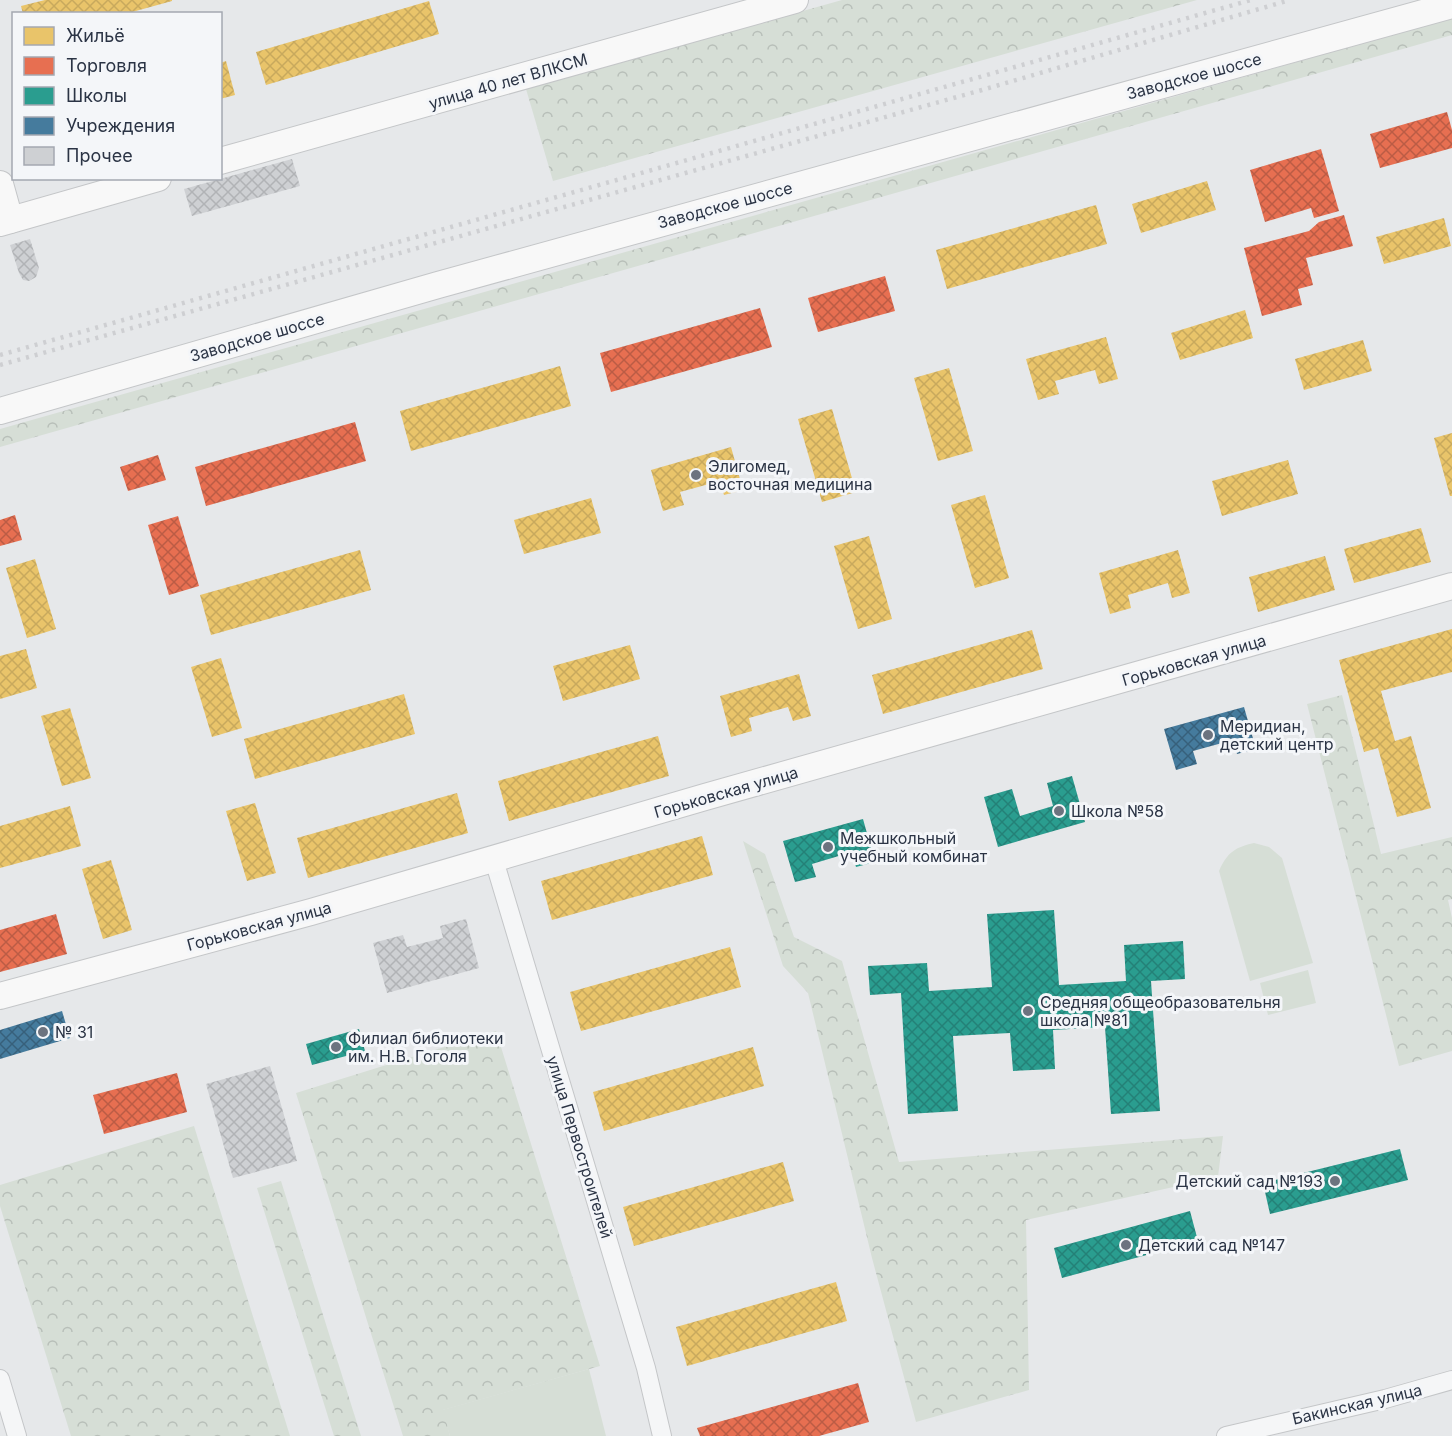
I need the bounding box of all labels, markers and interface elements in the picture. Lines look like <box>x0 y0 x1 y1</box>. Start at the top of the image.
legend <box>12 12 222 180</box>
text: Жильё <box>66 25 125 46</box>
street label: Заводское шоссе <box>1124 48 1264 104</box>
street label: улица 40 лет ВЛКСМ <box>426 49 590 113</box>
text: Торговля <box>66 55 147 76</box>
text: Школы <box>66 85 127 106</box>
text: Учреждения <box>66 115 175 136</box>
text: Прочее <box>66 145 133 166</box>
street label: Заводское шоссе <box>655 177 795 233</box>
street label: Заводское шоссе <box>188 308 326 366</box>
place label: Элигомед, восточная медицина <box>708 456 872 494</box>
marker: Элигомед, восточная медицина <box>689 468 703 482</box>
street label: Горьковская улица <box>1120 630 1268 690</box>
place label: Меридиан, детский центр <box>1220 716 1334 754</box>
marker: Меридиан, детский центр <box>1201 728 1215 742</box>
street label: Горьковская улица <box>652 762 800 822</box>
place label: Школа №58 <box>1071 801 1164 821</box>
marker: Школа №58 <box>1052 804 1066 818</box>
place label: Межшкольный учебный комбинат <box>840 828 988 866</box>
marker: Межшкольный учебный комбинат <box>821 840 835 854</box>
street label: Горьковская улица <box>184 897 334 955</box>
place label: Средняя общеобразовательня школа №81 <box>1040 992 1281 1030</box>
marker: Средняя общеобразовательня школа №81 <box>1021 1004 1035 1018</box>
place label: № 31 <box>55 1022 93 1042</box>
marker: № 31 <box>36 1025 50 1039</box>
place label: Филиал библиотеки им. Н.В. Гоголя <box>348 1028 503 1066</box>
marker: Филиал библиотеки им. Н.В. Гоголя <box>329 1040 343 1054</box>
street label: улица Первостроителей <box>543 1053 617 1241</box>
place label: Детский сад №193 <box>1176 1171 1323 1191</box>
marker: Детский сад №193 <box>1328 1174 1342 1188</box>
place label: Детский сад №147 <box>1138 1235 1285 1255</box>
marker: Детский сад №147 <box>1119 1238 1133 1252</box>
street label: Бакинская улица <box>1290 1379 1424 1429</box>

